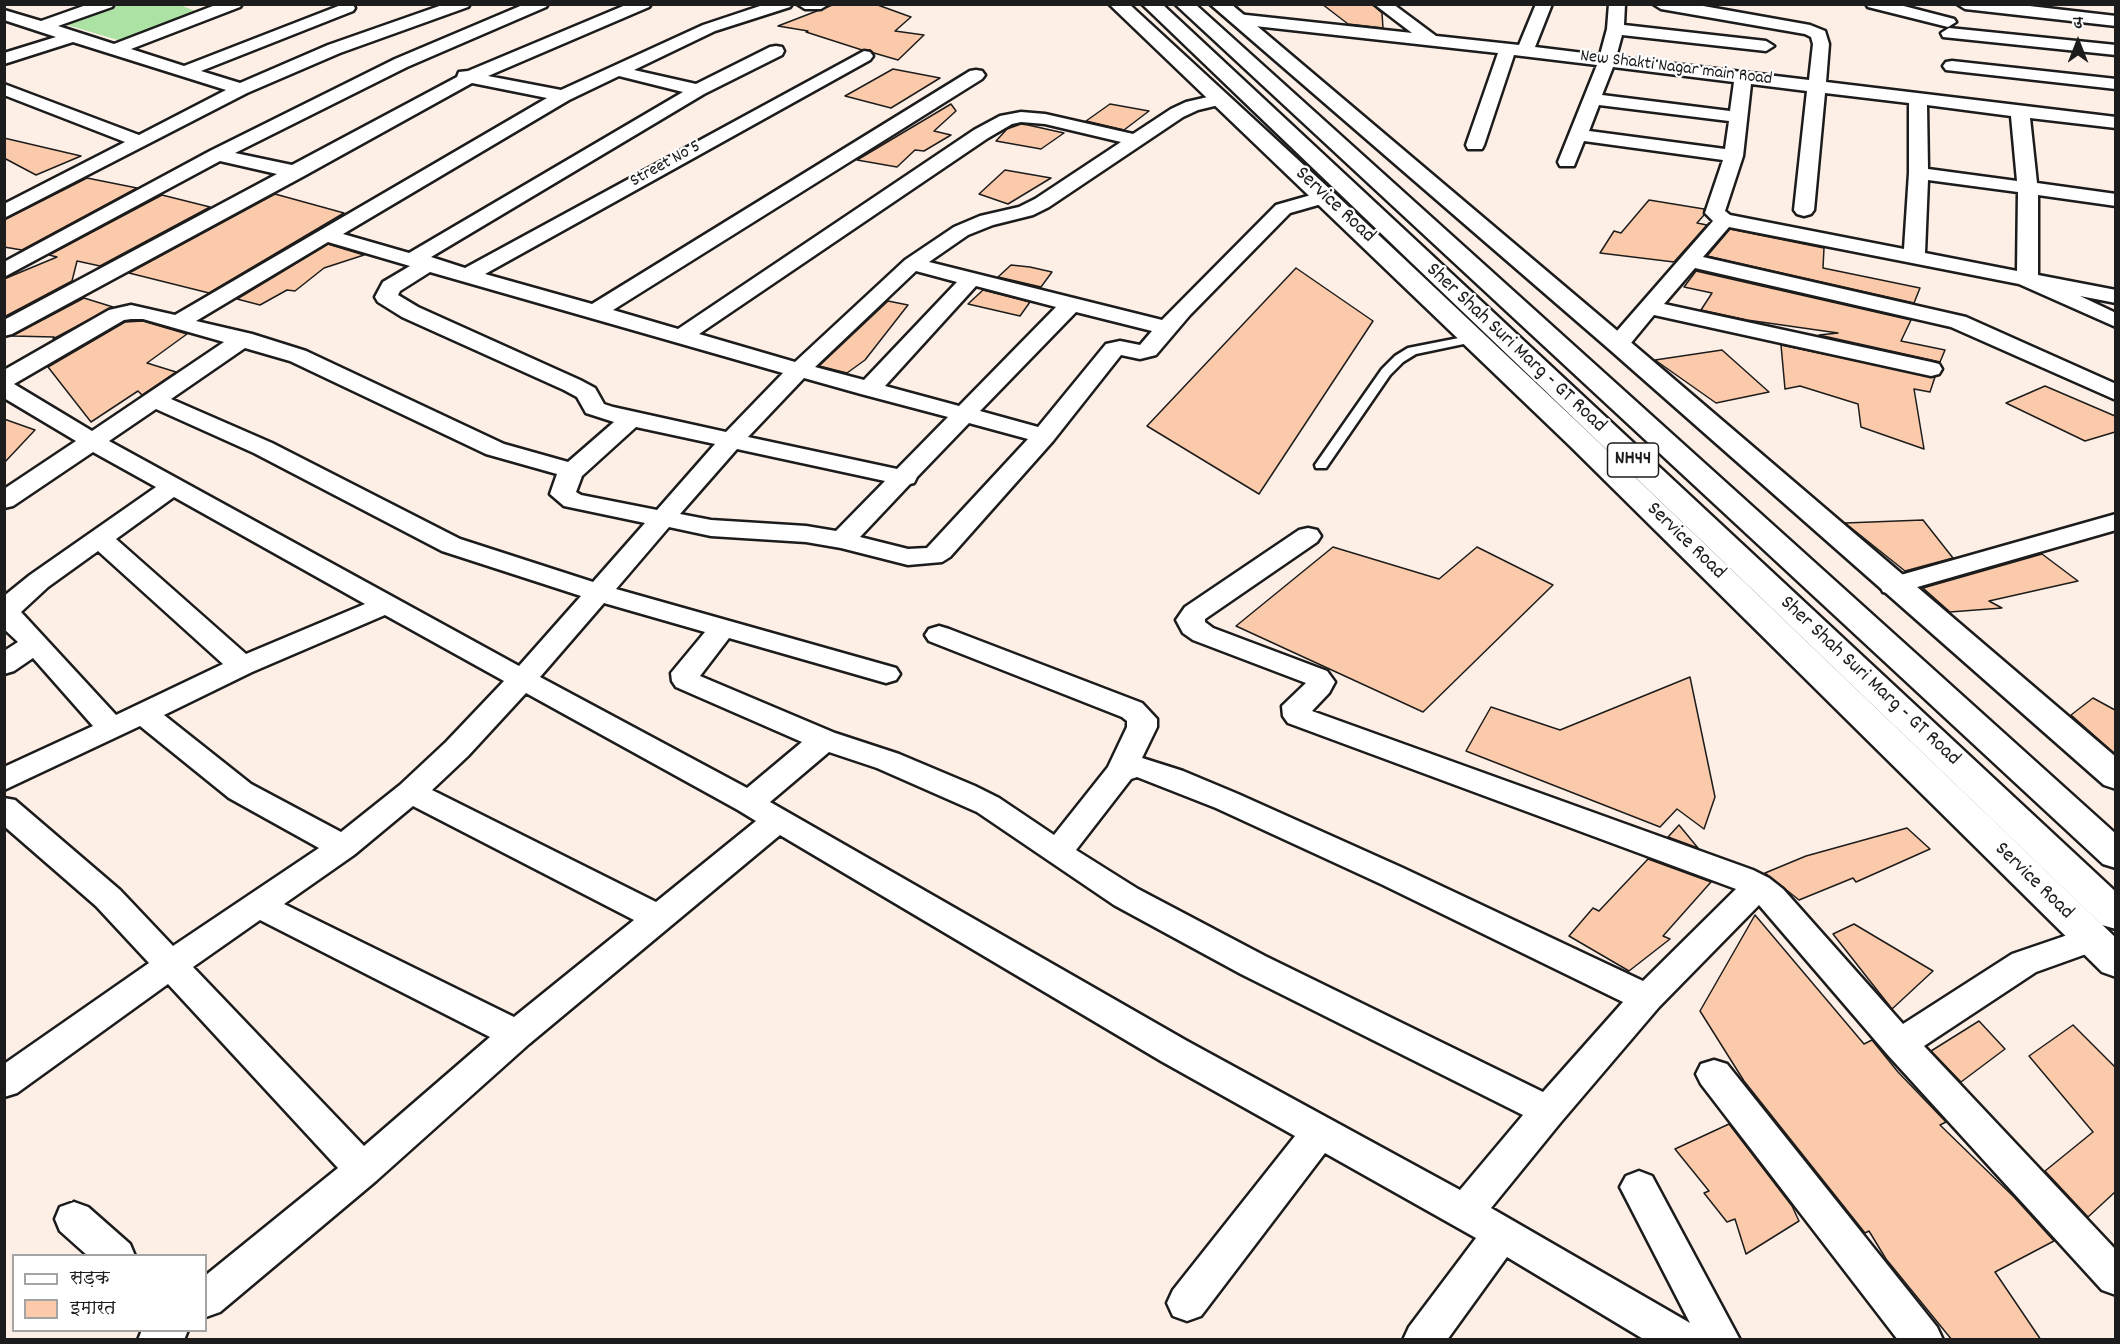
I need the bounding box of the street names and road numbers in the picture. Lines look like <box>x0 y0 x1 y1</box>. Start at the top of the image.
street label: New Shakti Nagar main Road <box>1579 47 1773 91</box>
street label: Street No 5 <box>627 137 705 193</box>
street label: Service Road <box>1289 162 1379 250</box>
street label: Sher Shah Suri Marg - GT Road <box>1420 259 1610 439</box>
road number: NH44 <box>1608 443 1658 477</box>
street label: Service Road <box>1640 498 1730 586</box>
street label: Sher Shah Suri Marg - GT Road <box>1774 592 1964 772</box>
street label: Service Road <box>1988 838 2078 926</box>

